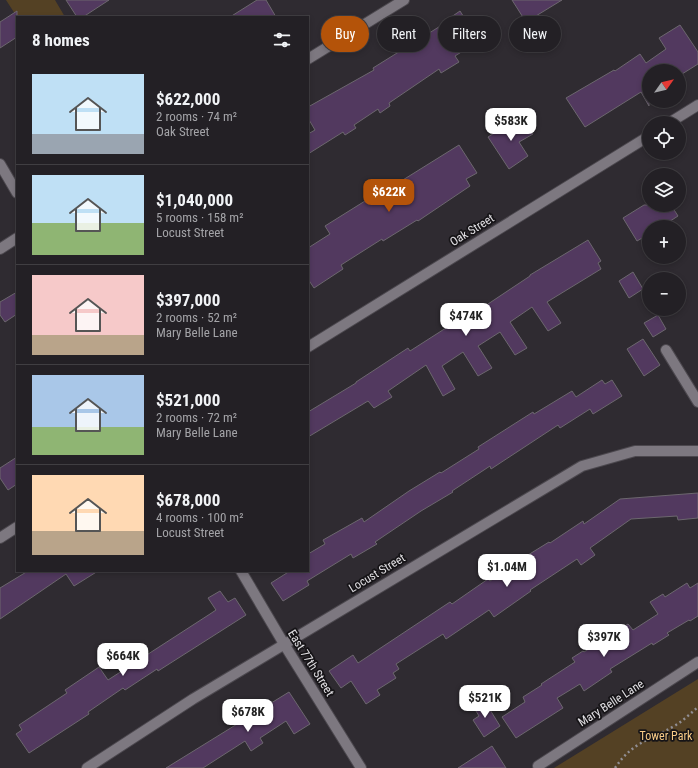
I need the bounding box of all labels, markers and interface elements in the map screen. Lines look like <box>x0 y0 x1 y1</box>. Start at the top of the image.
chip: Buy <box>321 16 369 52</box>
chip: Rent <box>377 16 430 52</box>
chip: Filters <box>438 16 501 52</box>
chip: New <box>509 16 561 52</box>
icon: filters <box>271 29 293 51</box>
text: 8 homes <box>32 30 90 50</box>
north arrow <box>642 64 686 108</box>
map controls <box>642 64 686 316</box>
text: $622,000 <box>156 89 220 109</box>
icon: home <box>64 90 112 138</box>
pin: $583K <box>483 108 539 142</box>
text: 2 rooms · 74 m² <box>156 109 237 124</box>
text: $583K <box>494 113 528 128</box>
button: locate <box>642 116 686 160</box>
text: Oak Street <box>156 124 209 139</box>
button: layers <box>642 168 686 212</box>
pin: $622K <box>361 179 417 213</box>
text: $622K <box>372 184 406 199</box>
text: $1,040,000 <box>156 190 233 210</box>
icon: home <box>64 191 112 239</box>
text: 5 rooms · 158 m² <box>156 210 243 225</box>
street label: Oak Street <box>447 211 497 249</box>
button: + <box>642 220 686 264</box>
text: Locust Street <box>156 225 224 240</box>
button: − <box>642 272 686 316</box>
text: $397,000 <box>156 290 220 310</box>
icon: home <box>64 291 112 339</box>
pin: $474K <box>438 303 494 337</box>
text: $474K <box>449 308 483 323</box>
text: 2 rooms · 52 m² <box>156 310 237 325</box>
text: Mary Belle Lane <box>156 325 238 340</box>
text: $521,000 <box>156 390 220 410</box>
icon: home <box>64 391 112 439</box>
text: 2 rooms · 72 m² <box>156 410 237 425</box>
text: Mary Belle Lane <box>156 425 238 440</box>
text: $678,000 <box>156 490 220 510</box>
icon: home <box>64 491 112 539</box>
text: 4 rooms · 100 m² <box>156 510 243 525</box>
text: Locust Street <box>156 525 224 540</box>
street label: Locust Street <box>346 551 408 595</box>
pin: $1.04M <box>474 554 540 588</box>
text: $1.04M <box>487 559 527 574</box>
pin: $397K <box>576 624 632 658</box>
street label: East 77th Street <box>285 627 337 699</box>
text: $397K <box>587 629 621 644</box>
pin: $664K <box>95 643 151 677</box>
text: $664K <box>106 648 140 663</box>
street label: Mary Belle Lane <box>576 676 647 729</box>
pin: $521K <box>457 685 513 719</box>
text: $521K <box>468 690 502 705</box>
pin: $678K <box>220 699 276 733</box>
text: $678K <box>231 704 265 719</box>
park label: Tower Park <box>640 729 693 743</box>

